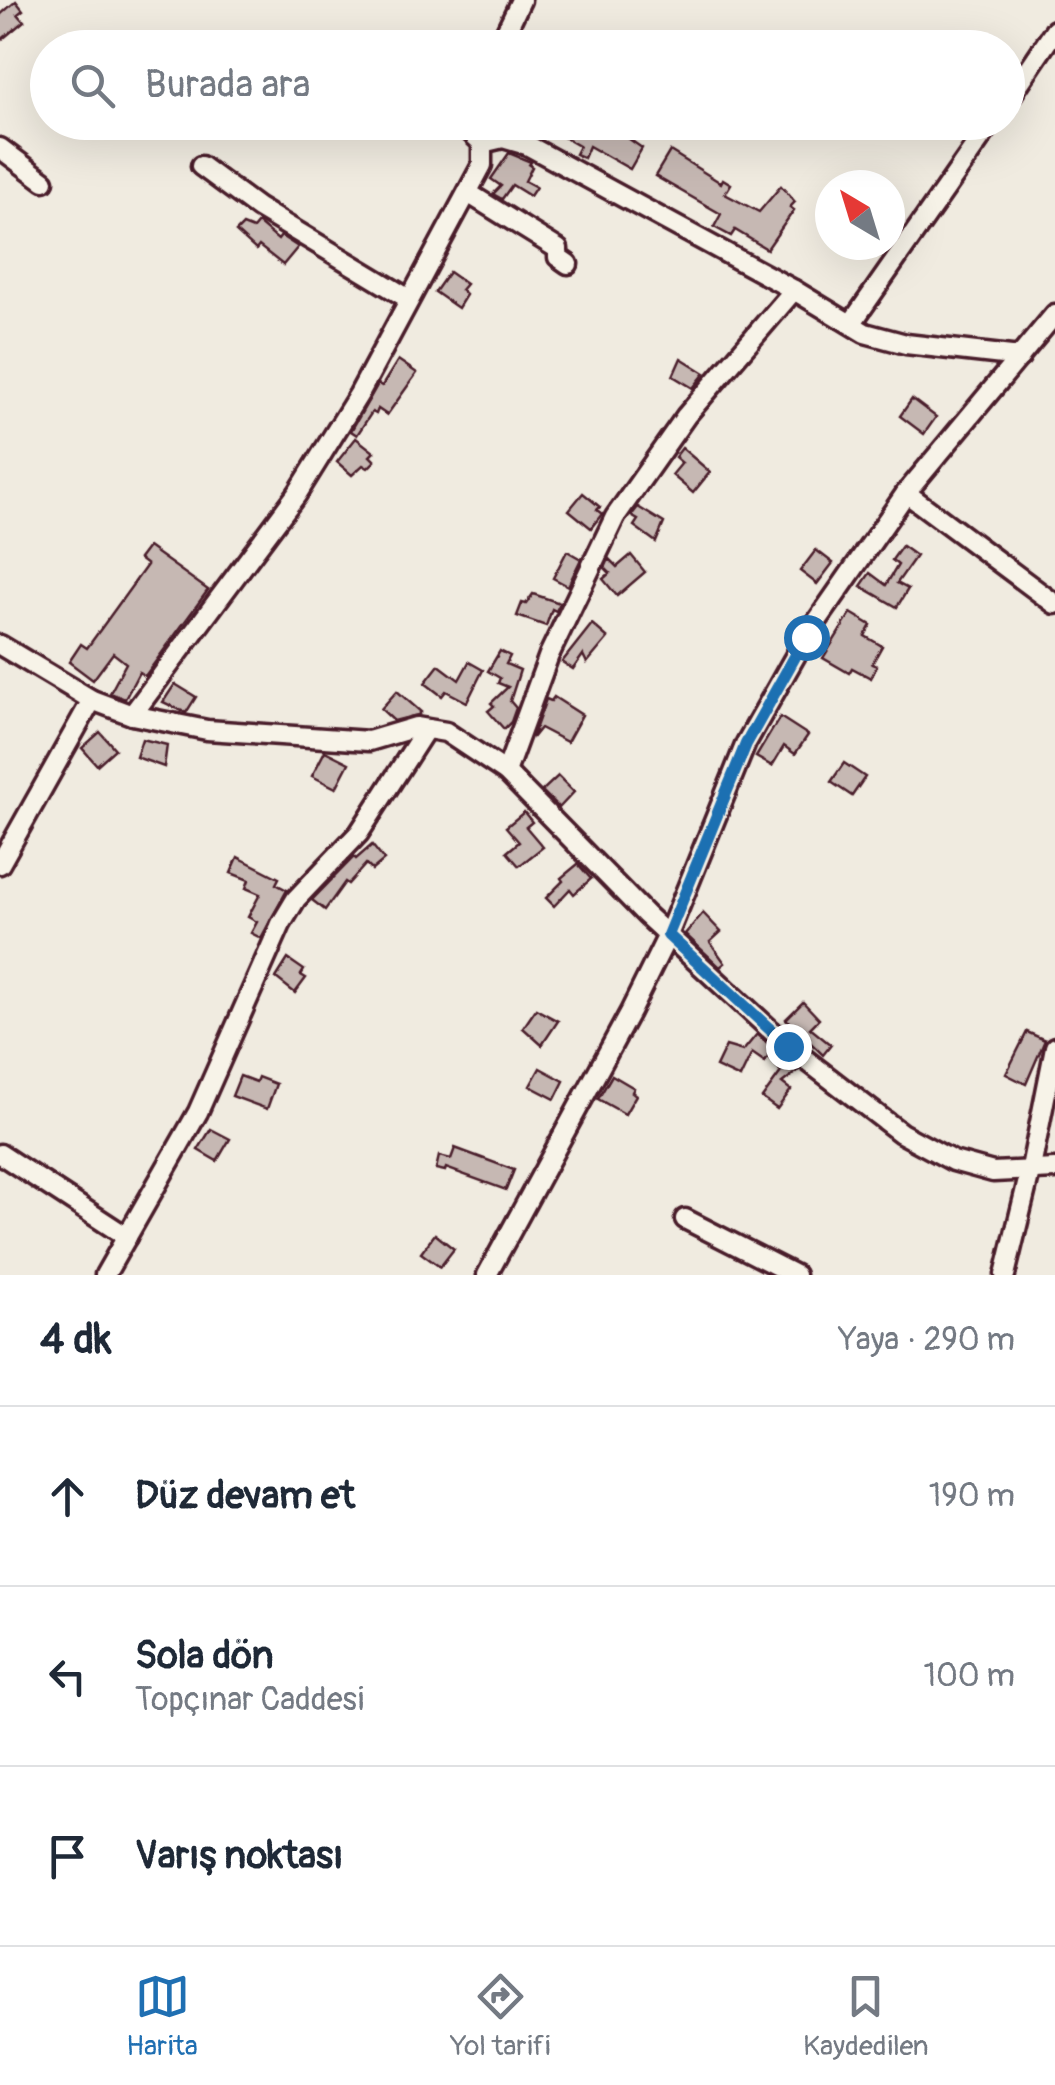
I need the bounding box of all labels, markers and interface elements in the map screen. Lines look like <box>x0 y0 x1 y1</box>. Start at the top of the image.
search box <box>30 30 1025 140</box>
icon: search <box>65 58 120 113</box>
text: Burada ara <box>145 61 310 109</box>
north arrow <box>815 170 905 260</box>
route start <box>784 615 830 661</box>
route end <box>766 1024 812 1070</box>
text: 4 dk <box>40 1314 112 1366</box>
text: Yaya · 290 m <box>838 1320 1015 1360</box>
icon: ahead <box>40 1469 95 1524</box>
text: Düz devam et <box>135 1472 355 1520</box>
text: 190 m <box>929 1476 1015 1516</box>
text: Sola dön <box>135 1632 273 1680</box>
icon: left <box>40 1649 95 1704</box>
text: 100 m <box>923 1656 1015 1696</box>
text: Topçınar Caddesi <box>135 1680 364 1720</box>
icon: arrive <box>40 1829 95 1884</box>
text: Varış noktası <box>135 1832 343 1880</box>
tab: Harita <box>126 1969 198 2064</box>
tab: Yol tarifi <box>450 1969 550 2064</box>
tab: Kaydedilen <box>803 1969 929 2064</box>

